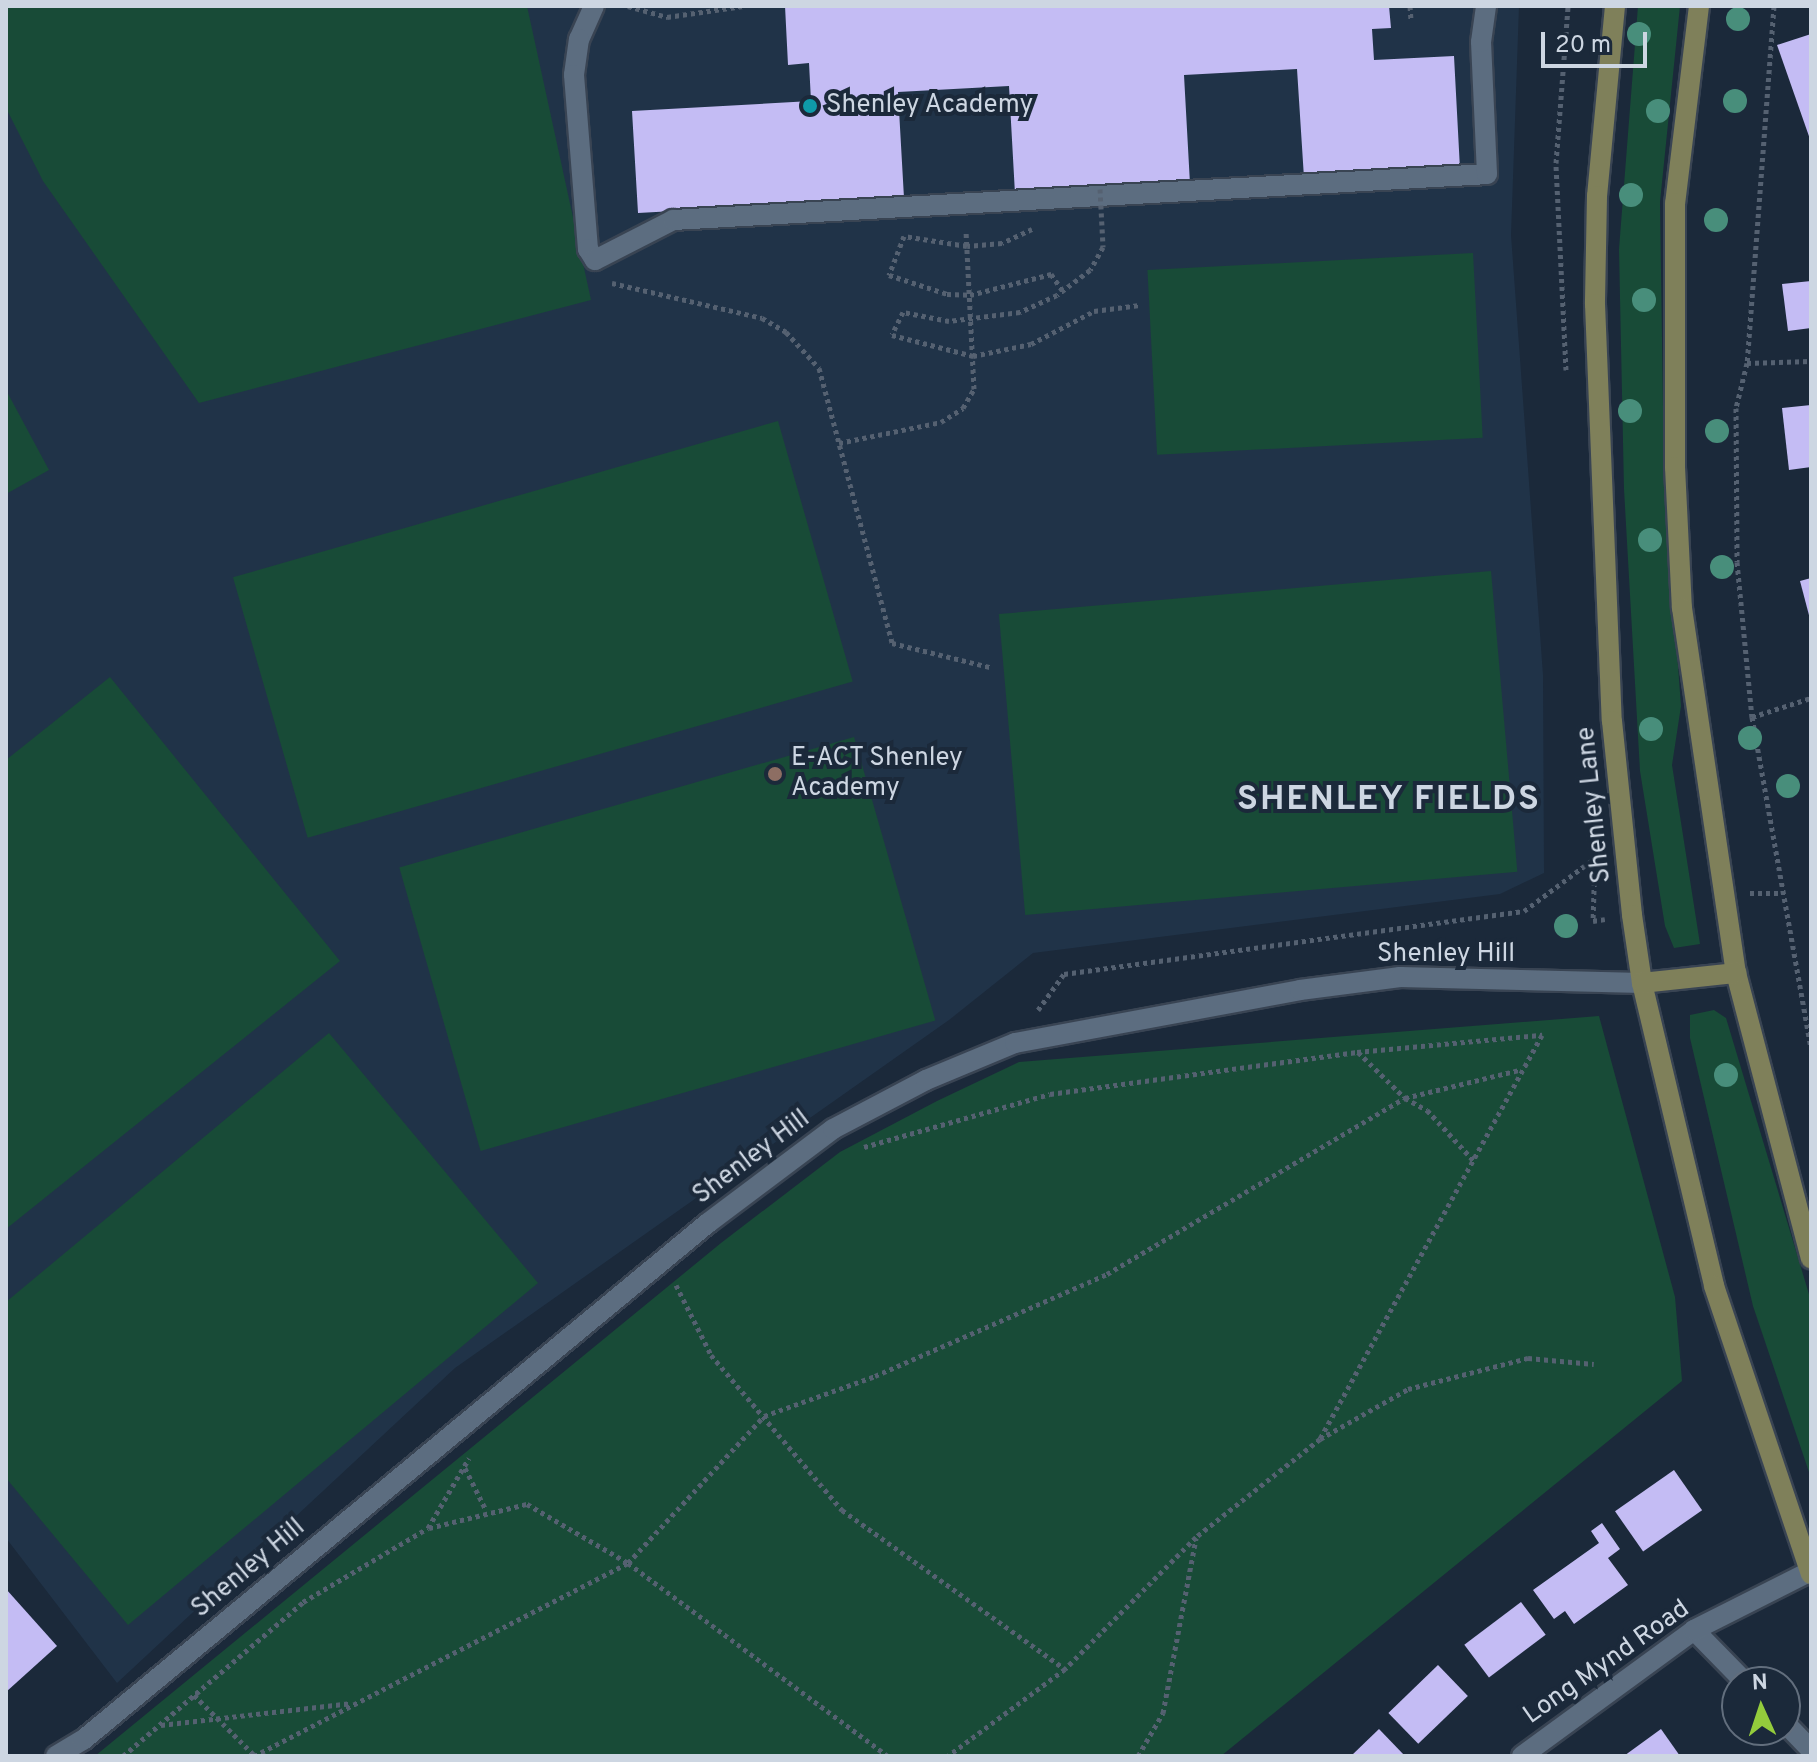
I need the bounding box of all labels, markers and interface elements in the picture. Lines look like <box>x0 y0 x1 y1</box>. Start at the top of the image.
scale bar <box>1545 16 1651 66</box>
text: 20 m <box>1555 31 1611 61</box>
place label: Shenley Academy <box>826 90 1034 122</box>
marker: Shenley Academy <box>801 97 819 115</box>
street label: Shenley Lane <box>1571 725 1619 885</box>
place label: E-ACT Shenley Academy <box>791 743 964 804</box>
marker: E-ACT Shenley Academy <box>766 765 784 783</box>
district label: SHENLEY FIELDS <box>1236 781 1542 821</box>
street label: Shenley Hill <box>1377 939 1515 971</box>
street label: Shenley Hill <box>687 1104 817 1212</box>
street label: Shenley Hill <box>186 1513 312 1625</box>
street label: Long Mynd Road <box>1518 1594 1696 1732</box>
north arrow <box>1721 1666 1801 1746</box>
text: N <box>1751 1670 1768 1697</box>

